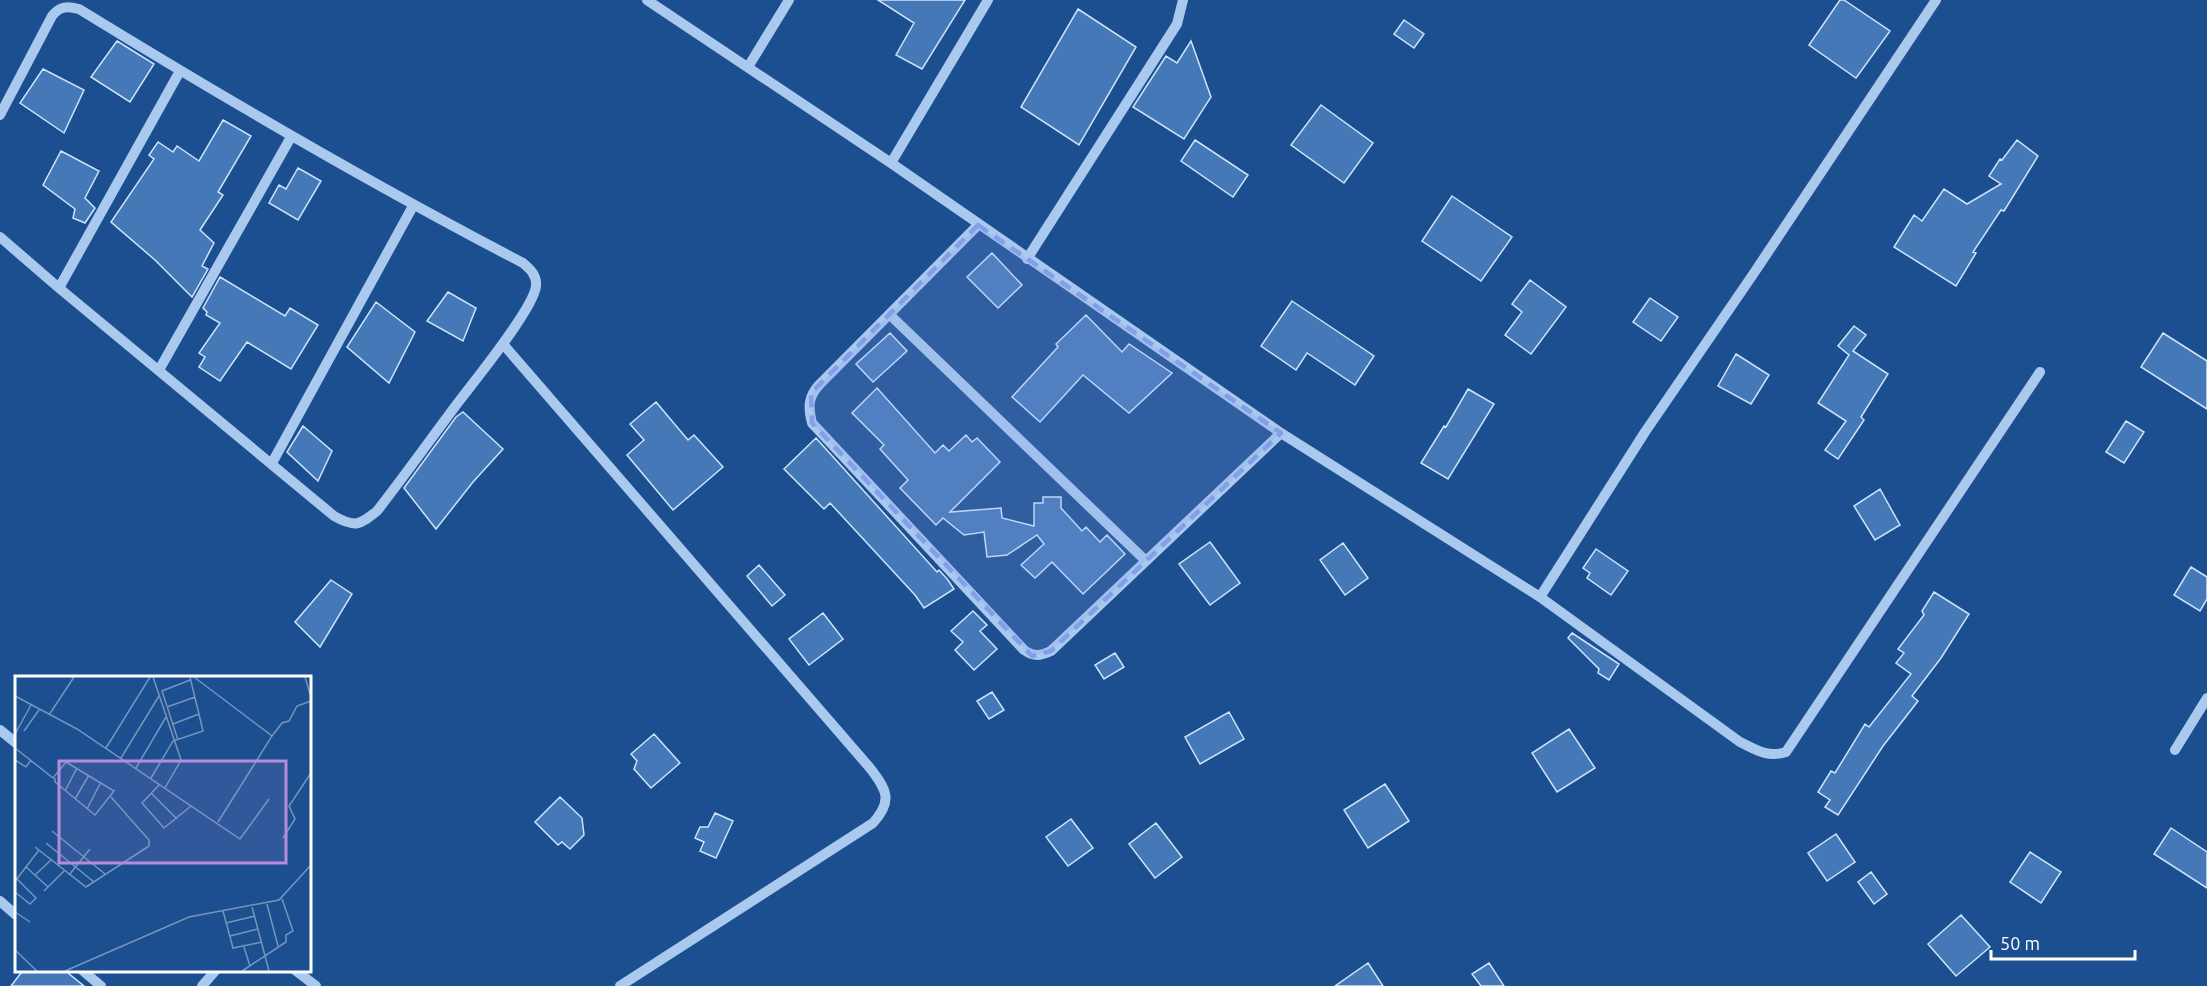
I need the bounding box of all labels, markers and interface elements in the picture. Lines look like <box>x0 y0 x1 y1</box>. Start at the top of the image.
inset map <box>15 676 310 971</box>
scale bar <box>1991 923 2135 961</box>
text: 50 m <box>2000 933 2040 953</box>

